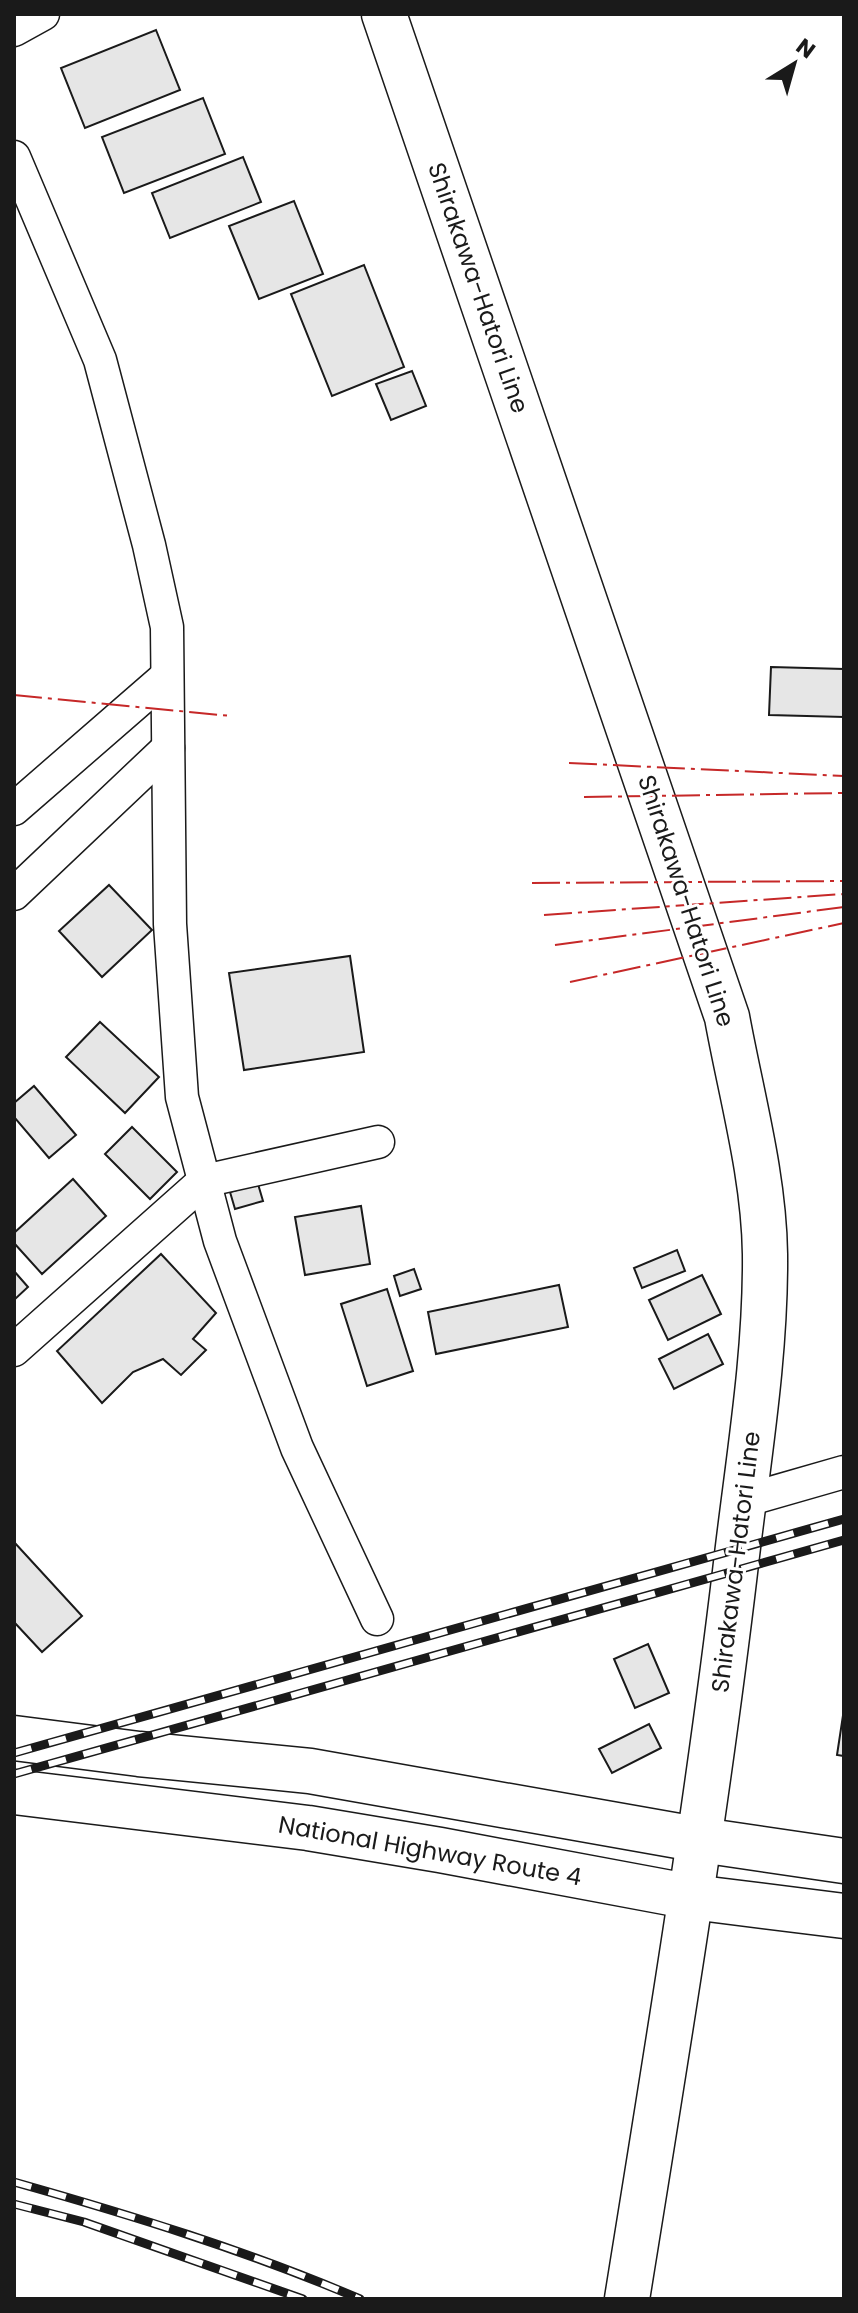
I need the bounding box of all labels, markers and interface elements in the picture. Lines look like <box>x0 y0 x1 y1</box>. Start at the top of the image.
north arrow <box>754 24 834 104</box>
text: N <box>790 31 822 66</box>
street label: Shirakawa-Hatori Line <box>420 158 537 418</box>
street label: Shirakawa-Hatori Line <box>630 771 743 1031</box>
street label: Shirakawa-Hatori Line <box>703 1429 768 1694</box>
street label: National Highway Route 4 <box>276 1808 584 1893</box>

